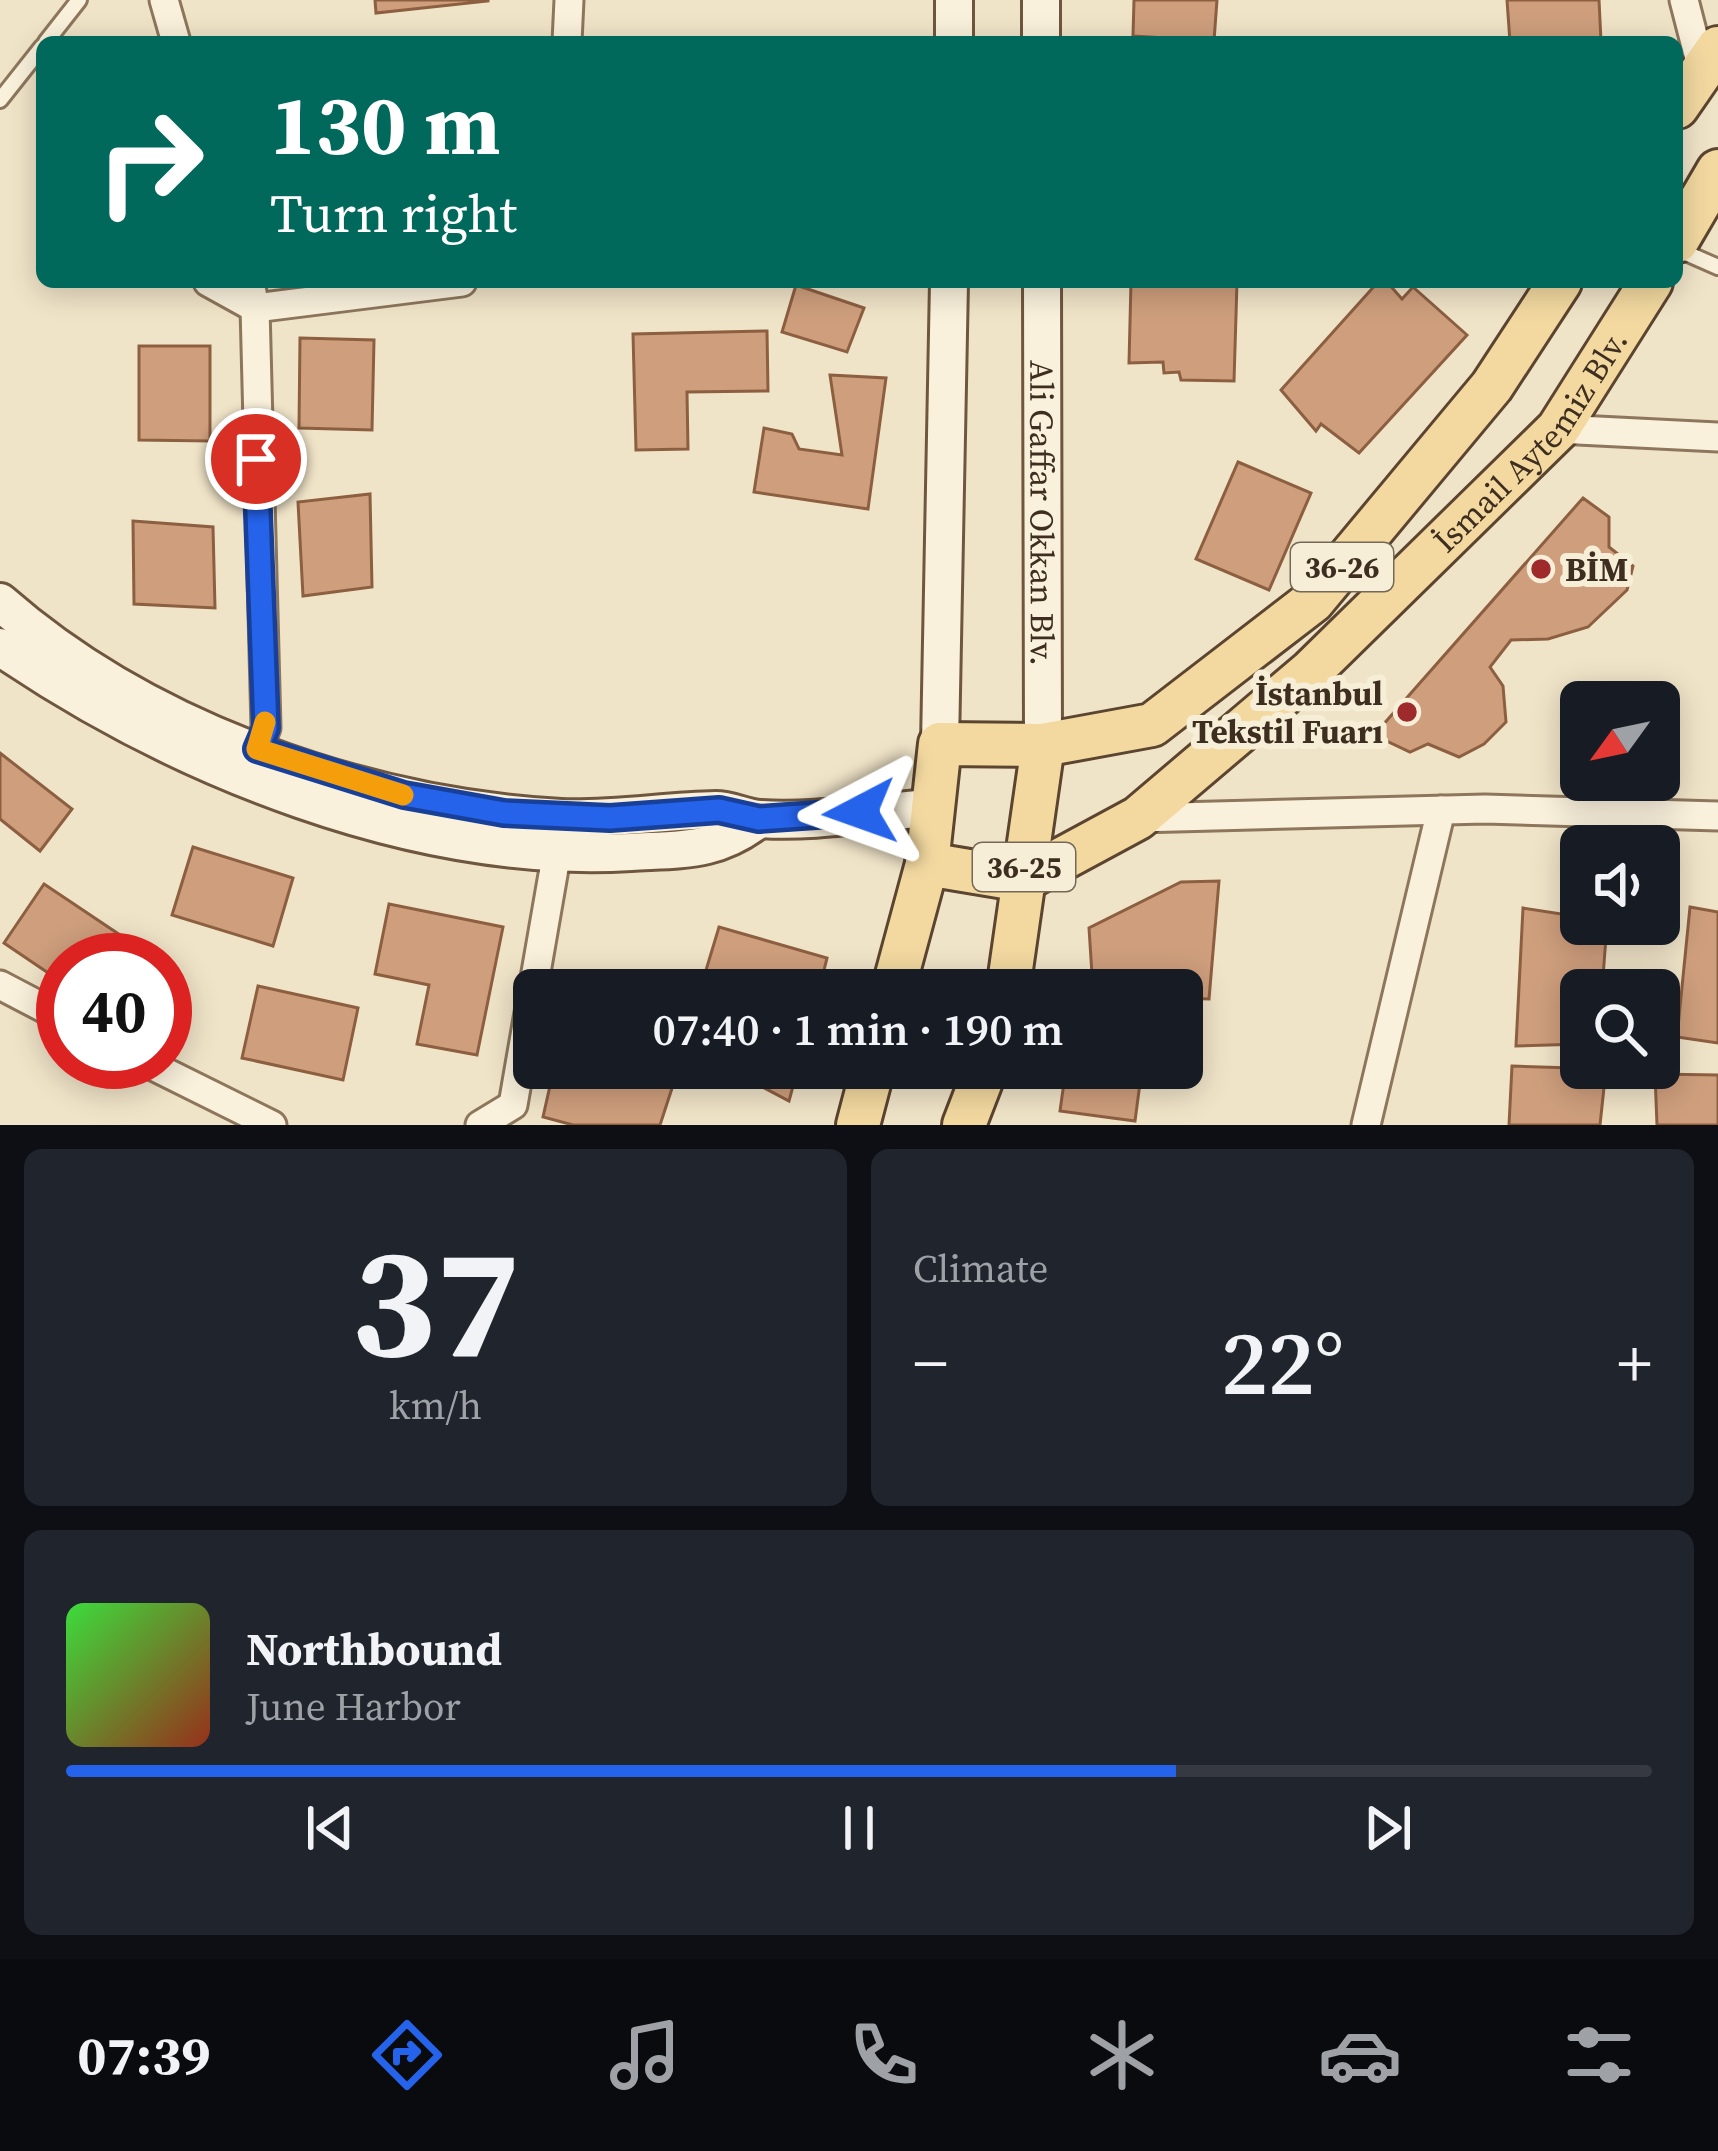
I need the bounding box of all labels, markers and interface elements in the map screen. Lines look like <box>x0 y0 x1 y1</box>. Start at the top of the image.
text: 130 m <box>270 67 501 182</box>
icon: right <box>72 84 228 240</box>
text: Turn right <box>270 176 517 250</box>
street label: İsmail Aytemiz Blv. <box>1423 321 1638 562</box>
street label: Ali Gaffar Okkan Blv. <box>1020 360 1065 666</box>
pin <box>205 408 307 510</box>
icon: arrive <box>223 426 289 492</box>
road number: 36-26 <box>1291 543 1393 591</box>
place label: BİM <box>1565 547 1628 592</box>
marker: BİM <box>1528 556 1554 582</box>
place label: İstanbul Tekstil Fuarı <box>1192 671 1383 754</box>
north arrow <box>1560 681 1680 801</box>
map controls <box>1560 681 1680 1089</box>
marker: İstanbul Tekstil Fuarı <box>1394 699 1420 725</box>
position arrow <box>797 749 923 875</box>
button: sound <box>1560 825 1680 945</box>
road number: 36-25 <box>973 843 1075 891</box>
speed limit sign: 40 <box>36 933 192 1089</box>
button: search <box>1560 969 1680 1089</box>
text: 07:40 · 1 min · 190 m <box>653 998 1063 1060</box>
text: 37 <box>351 1194 520 1408</box>
text: Climate <box>913 1242 1048 1295</box>
text: 22° <box>1221 1301 1344 1424</box>
text: − <box>913 1318 948 1408</box>
text: + <box>1617 1318 1652 1408</box>
text: km/h <box>389 1379 482 1432</box>
text: Northbound <box>246 1618 502 1680</box>
text: June Harbor <box>246 1680 461 1733</box>
icon: previous <box>297 1795 363 1861</box>
icon: pause <box>826 1795 892 1861</box>
icon: next <box>1355 1795 1421 1861</box>
icon: directions <box>365 2013 449 2097</box>
icon: music <box>603 2013 687 2097</box>
icon: phone <box>842 2013 926 2097</box>
icon: climate <box>1080 2013 1164 2097</box>
icon: car <box>1318 2013 1402 2097</box>
icon: filters <box>1557 2013 1641 2097</box>
text: 07:39 <box>77 2018 210 2092</box>

